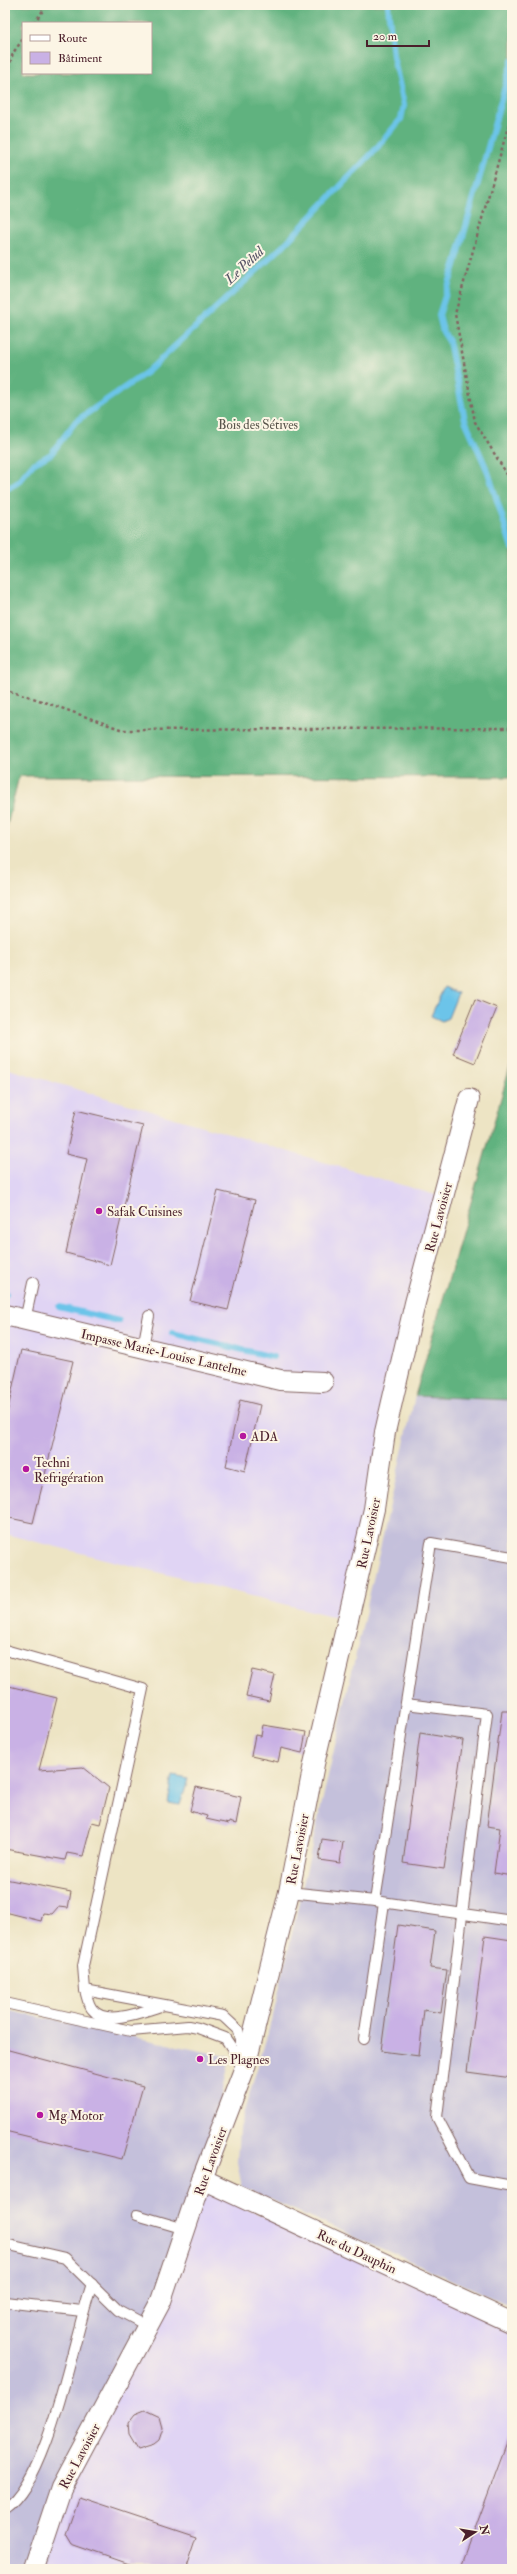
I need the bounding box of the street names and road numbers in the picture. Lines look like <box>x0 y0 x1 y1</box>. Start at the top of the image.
street label: Rue Lavoisier <box>422 1180 456 1254</box>
street label: Impasse Marie-Louise Lantelme <box>79 1326 249 1381</box>
street label: Rue Lavoisier <box>354 1496 384 1570</box>
street label: Rue Lavoisier <box>283 1812 313 1886</box>
street label: Rue Lavoisier <box>191 2125 231 2198</box>
street label: Rue du Dauphin <box>314 2226 399 2278</box>
street label: Rue Lavoisier <box>56 2421 104 2492</box>

